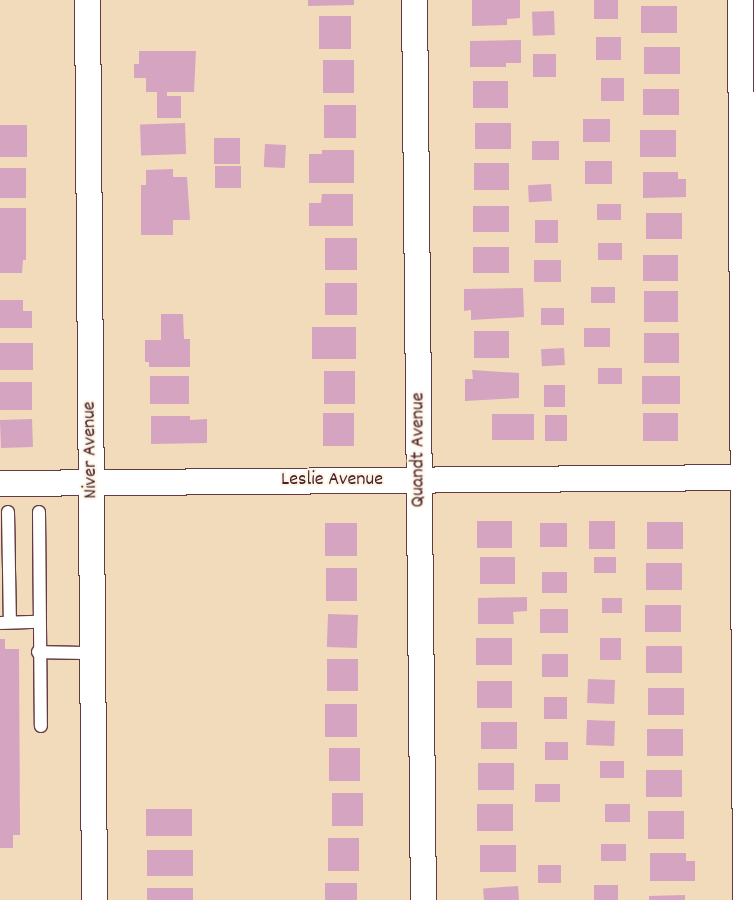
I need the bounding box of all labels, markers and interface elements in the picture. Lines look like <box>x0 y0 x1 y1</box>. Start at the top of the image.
street label: Quandt Avenue <box>407 393 431 507</box>
street label: Niver Avenue <box>78 401 104 499</box>
street label: Leslie Avenue <box>281 468 383 492</box>

